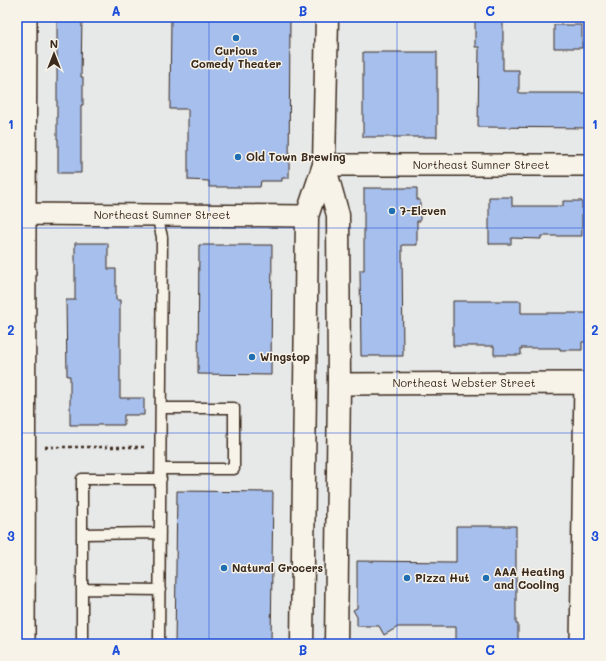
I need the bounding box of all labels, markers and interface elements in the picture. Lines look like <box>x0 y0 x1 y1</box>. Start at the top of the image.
text: A <box>111 2 121 19</box>
text: B <box>299 2 308 19</box>
text: C <box>485 2 495 19</box>
marker: Curious Comedy Theater <box>231 33 241 43</box>
north arrow <box>34 34 74 74</box>
text: N <box>50 36 58 51</box>
place label: Curious Comedy Theater <box>191 43 281 71</box>
text: 1 <box>8 115 14 132</box>
text: 1 <box>592 115 598 132</box>
place label: Old Town Brewing <box>246 149 346 164</box>
marker: Old Town Brewing <box>233 152 243 162</box>
street label: Northeast Sumner Street <box>413 157 549 172</box>
place label: 7-Eleven <box>400 203 446 218</box>
marker: 7-Eleven <box>387 206 397 216</box>
street label: Northeast Sumner Street <box>94 207 230 222</box>
text: 2 <box>7 321 15 338</box>
text: 2 <box>591 321 599 338</box>
place label: Wingstop <box>260 349 310 364</box>
marker: Wingstop <box>247 352 257 362</box>
street label: Northeast Webster Street <box>392 375 536 390</box>
text: 3 <box>7 527 15 544</box>
text: 3 <box>591 527 599 544</box>
place label: Natural Grocers <box>232 560 323 575</box>
marker: Natural Grocers <box>219 563 229 573</box>
place label: AAA Heating and Cooling <box>494 564 565 592</box>
place label: Pizza Hut <box>415 570 470 585</box>
marker: Pizza Hut <box>402 573 412 583</box>
marker: AAA Heating and Cooling <box>481 573 491 583</box>
text: A <box>111 641 121 658</box>
text: B <box>299 641 308 658</box>
text: C <box>485 641 495 658</box>

